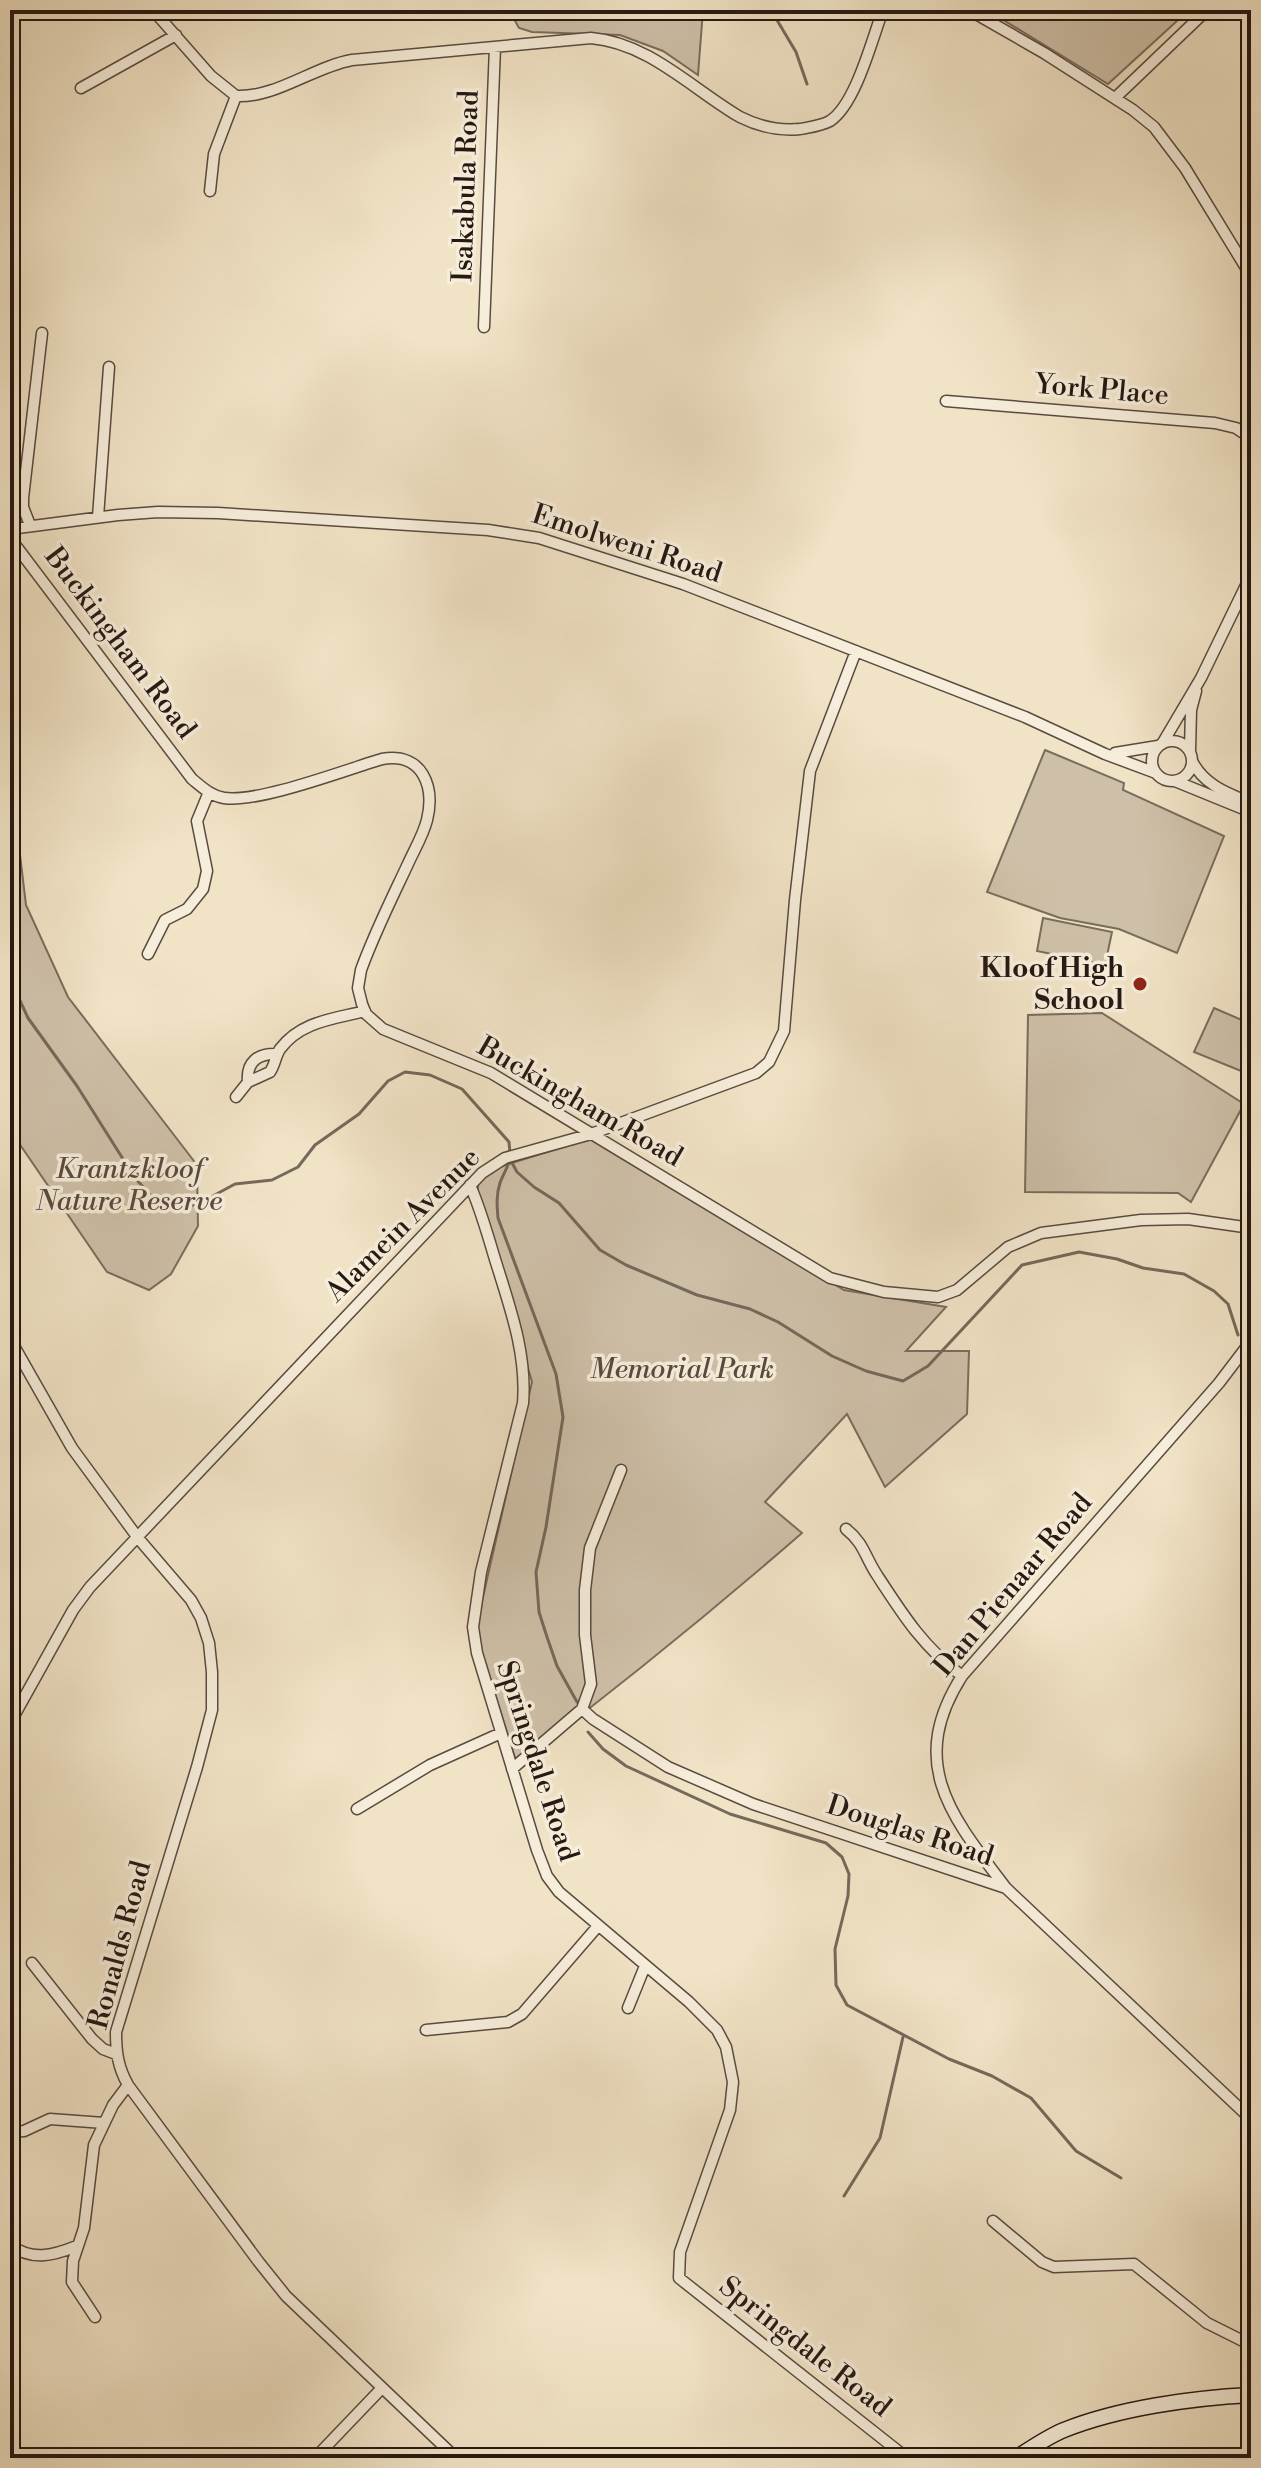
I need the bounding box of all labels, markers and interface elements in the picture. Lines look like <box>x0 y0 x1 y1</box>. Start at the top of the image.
street label: Isakabula Road <box>445 89 487 282</box>
street label: York Place <box>1032 367 1170 413</box>
street label: Emolweni Road <box>528 497 727 591</box>
street label: Buckingham Road <box>36 539 204 746</box>
place label: Kloof High School <box>980 951 1124 1018</box>
marker: Kloof High School <box>1131 975 1149 993</box>
street label: Buckingham Road <box>470 1029 689 1175</box>
street label: Alamein Avenue <box>318 1140 488 1310</box>
park label: Krantzkloof Nature Reserve <box>35 1152 222 1219</box>
park label: Memorial Park <box>590 1352 774 1387</box>
street label: Dan Pienaar Road <box>926 1486 1100 1684</box>
street label: Springdale Road <box>488 1656 586 1866</box>
street label: Douglas Road <box>822 1788 998 1874</box>
street label: Ronalds Road <box>81 1857 159 2033</box>
street label: Springdale Road <box>712 2269 898 2425</box>

